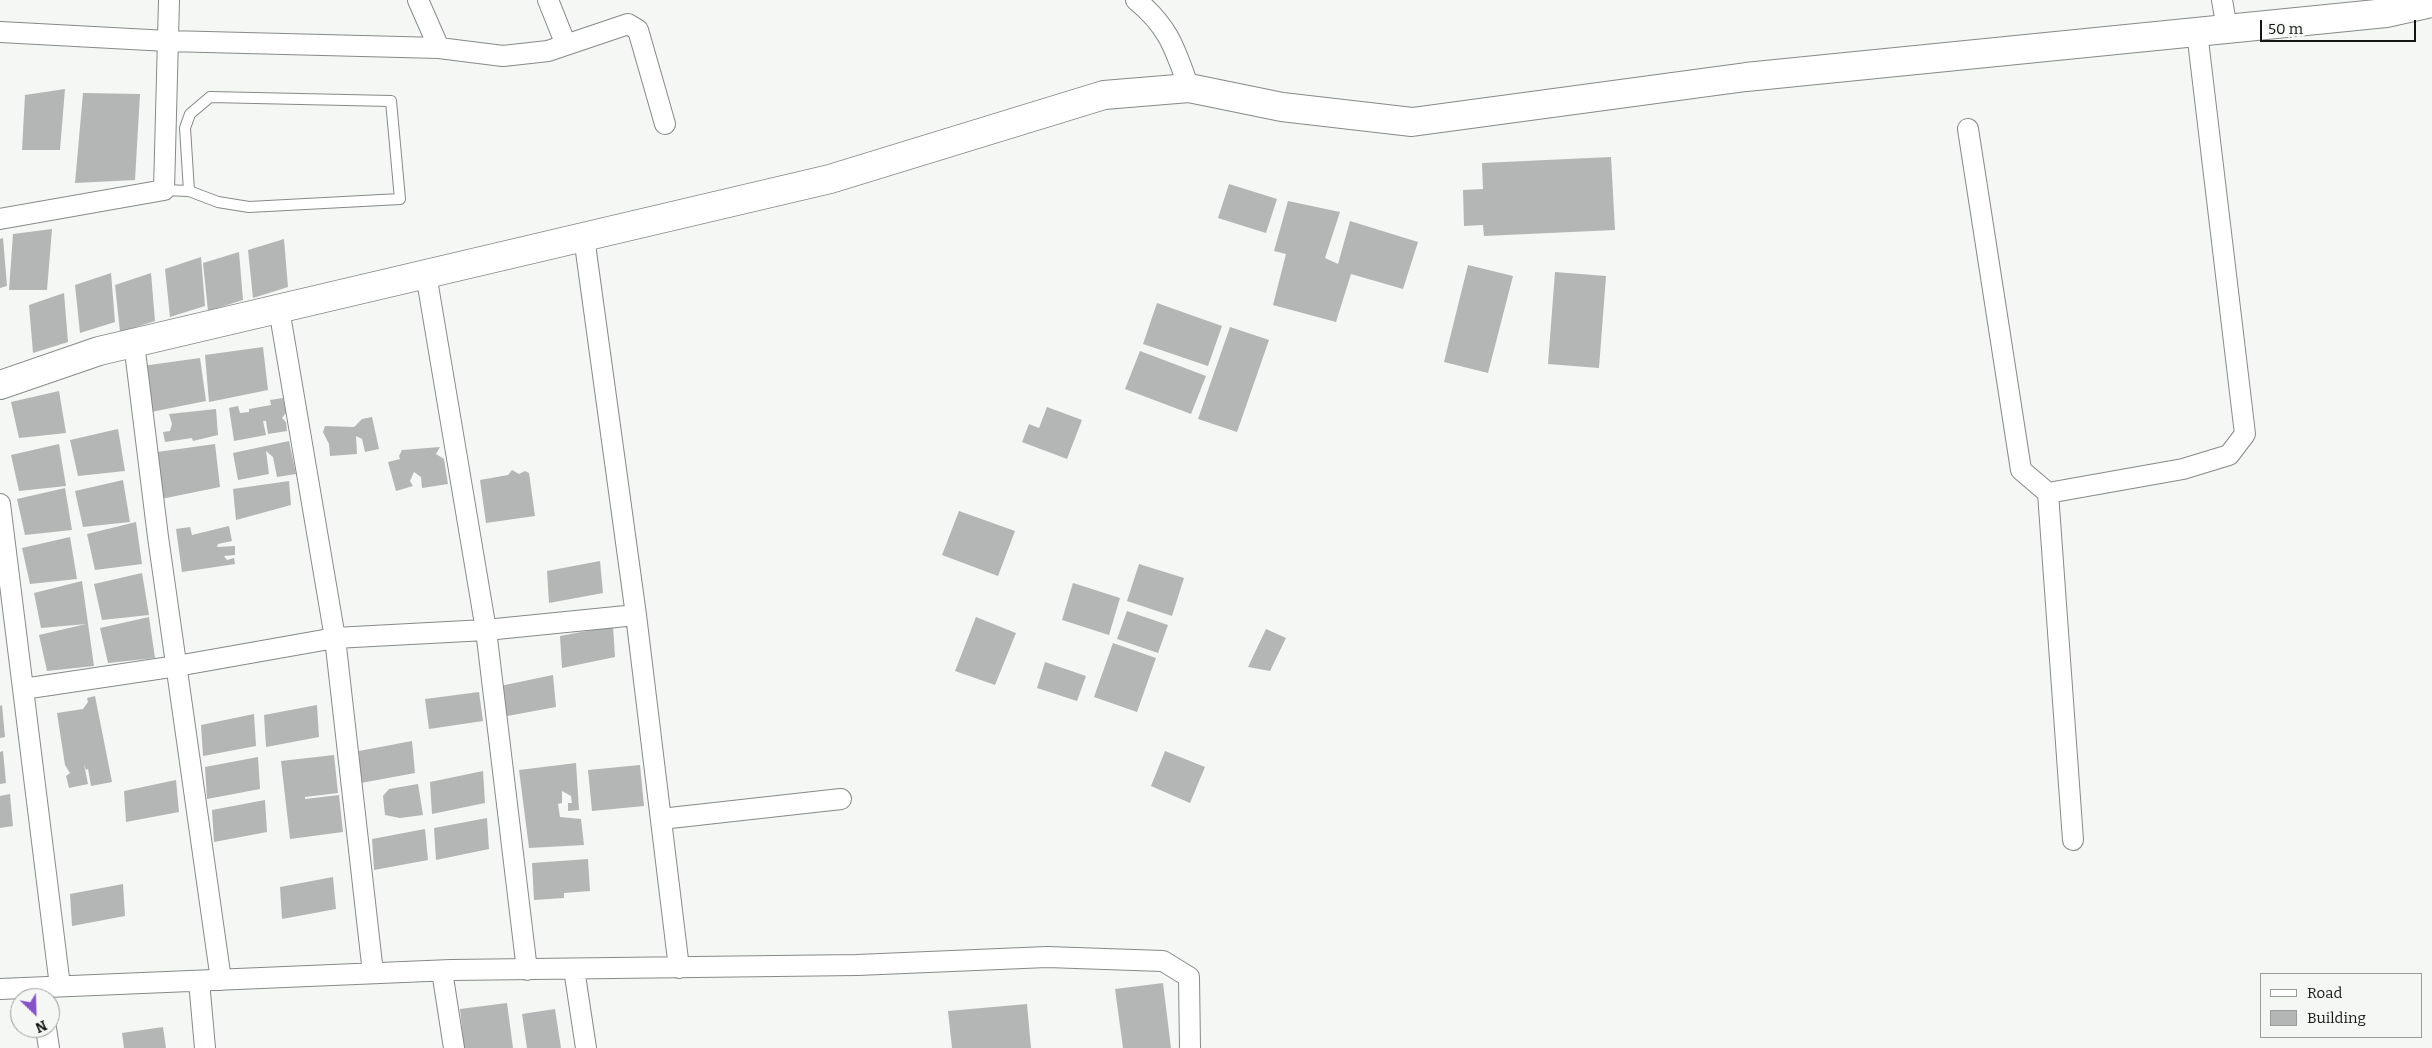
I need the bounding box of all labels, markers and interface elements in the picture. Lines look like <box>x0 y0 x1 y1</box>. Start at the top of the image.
scale bar <box>2262 10 2418 42</box>
text: 50 m <box>2268 20 2303 38</box>
legend <box>2260 973 2422 1038</box>
text: Road <box>2307 984 2342 1002</box>
north arrow <box>10 988 60 1038</box>
text: Building <box>2307 1009 2366 1027</box>
text: N <box>33 1016 49 1036</box>

